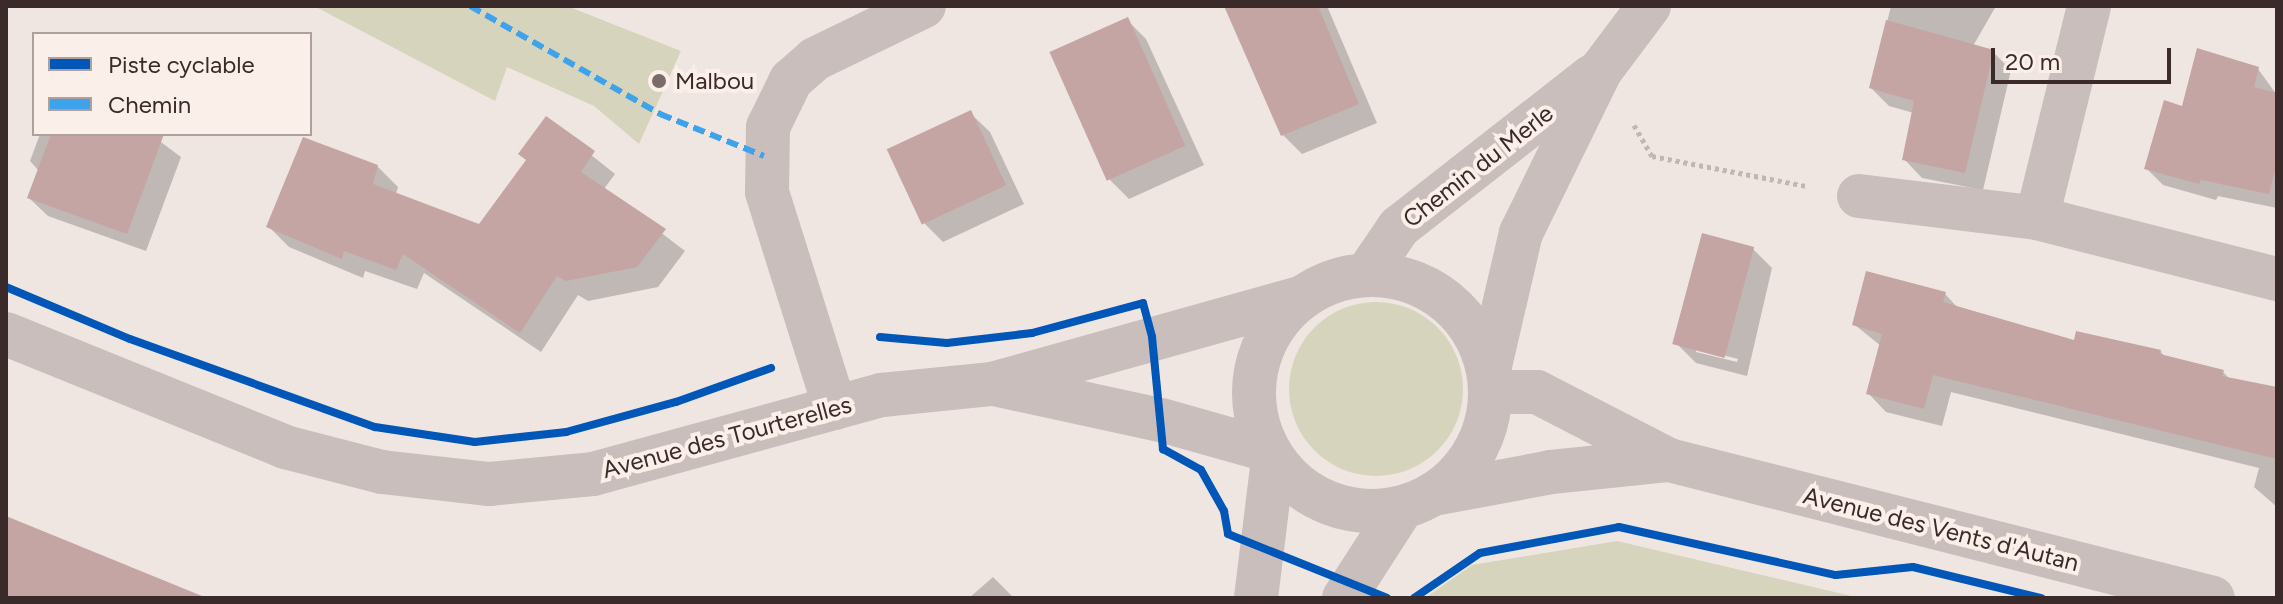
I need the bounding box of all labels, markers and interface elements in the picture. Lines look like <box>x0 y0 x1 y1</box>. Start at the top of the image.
legend <box>32 32 312 136</box>
scale bar <box>1995 32 2175 82</box>
text: 20 m <box>2005 47 2060 76</box>
text: Piste cyclable <box>108 50 255 79</box>
place label: Malbou <box>675 67 754 95</box>
marker: Malbou <box>650 72 668 90</box>
text: Chemin <box>108 90 191 119</box>
street label: Chemin du Merle <box>1397 99 1559 233</box>
street label: Avenue des Tourterelles <box>599 390 855 484</box>
street label: Avenue des Vents d'Autan <box>1800 481 2082 577</box>

